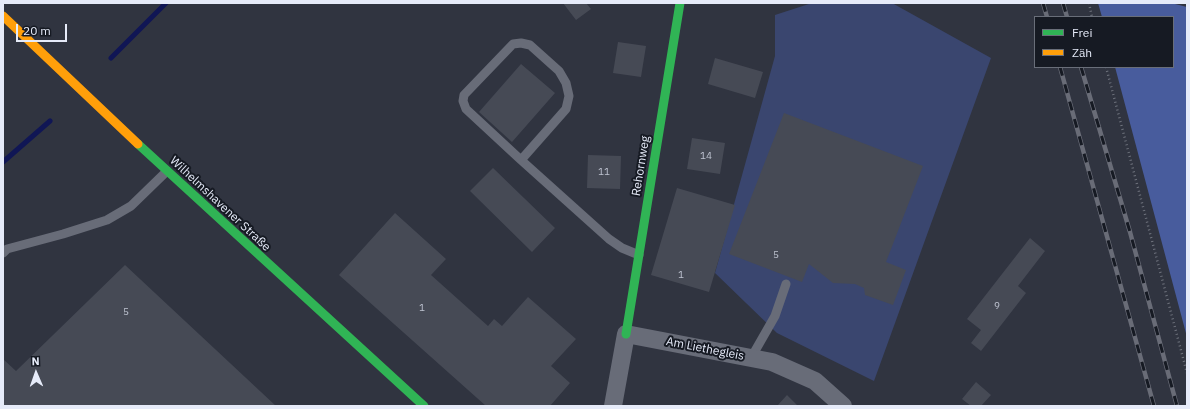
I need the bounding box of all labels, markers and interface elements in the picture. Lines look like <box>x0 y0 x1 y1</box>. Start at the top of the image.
scale bar <box>18 16 69 42</box>
legend <box>1034 16 1174 68</box>
text: 20 m <box>23 23 51 38</box>
text: Frei <box>1072 25 1092 40</box>
text: Zäh <box>1072 45 1092 60</box>
street label: Rehornweg <box>629 135 653 197</box>
house number: 14 <box>700 150 712 162</box>
street label: Wilhelmshavener Straße <box>167 154 273 254</box>
house number: 11 <box>598 166 610 178</box>
house number: 5 <box>773 249 779 261</box>
house number: 1 <box>678 269 684 281</box>
house number: 9 <box>994 300 1000 312</box>
house number: 1 <box>419 302 425 314</box>
house number: 5 <box>123 306 129 318</box>
street label: Am Liethegleis <box>665 334 745 364</box>
north arrow <box>16 353 56 393</box>
text: N <box>31 354 40 368</box>

